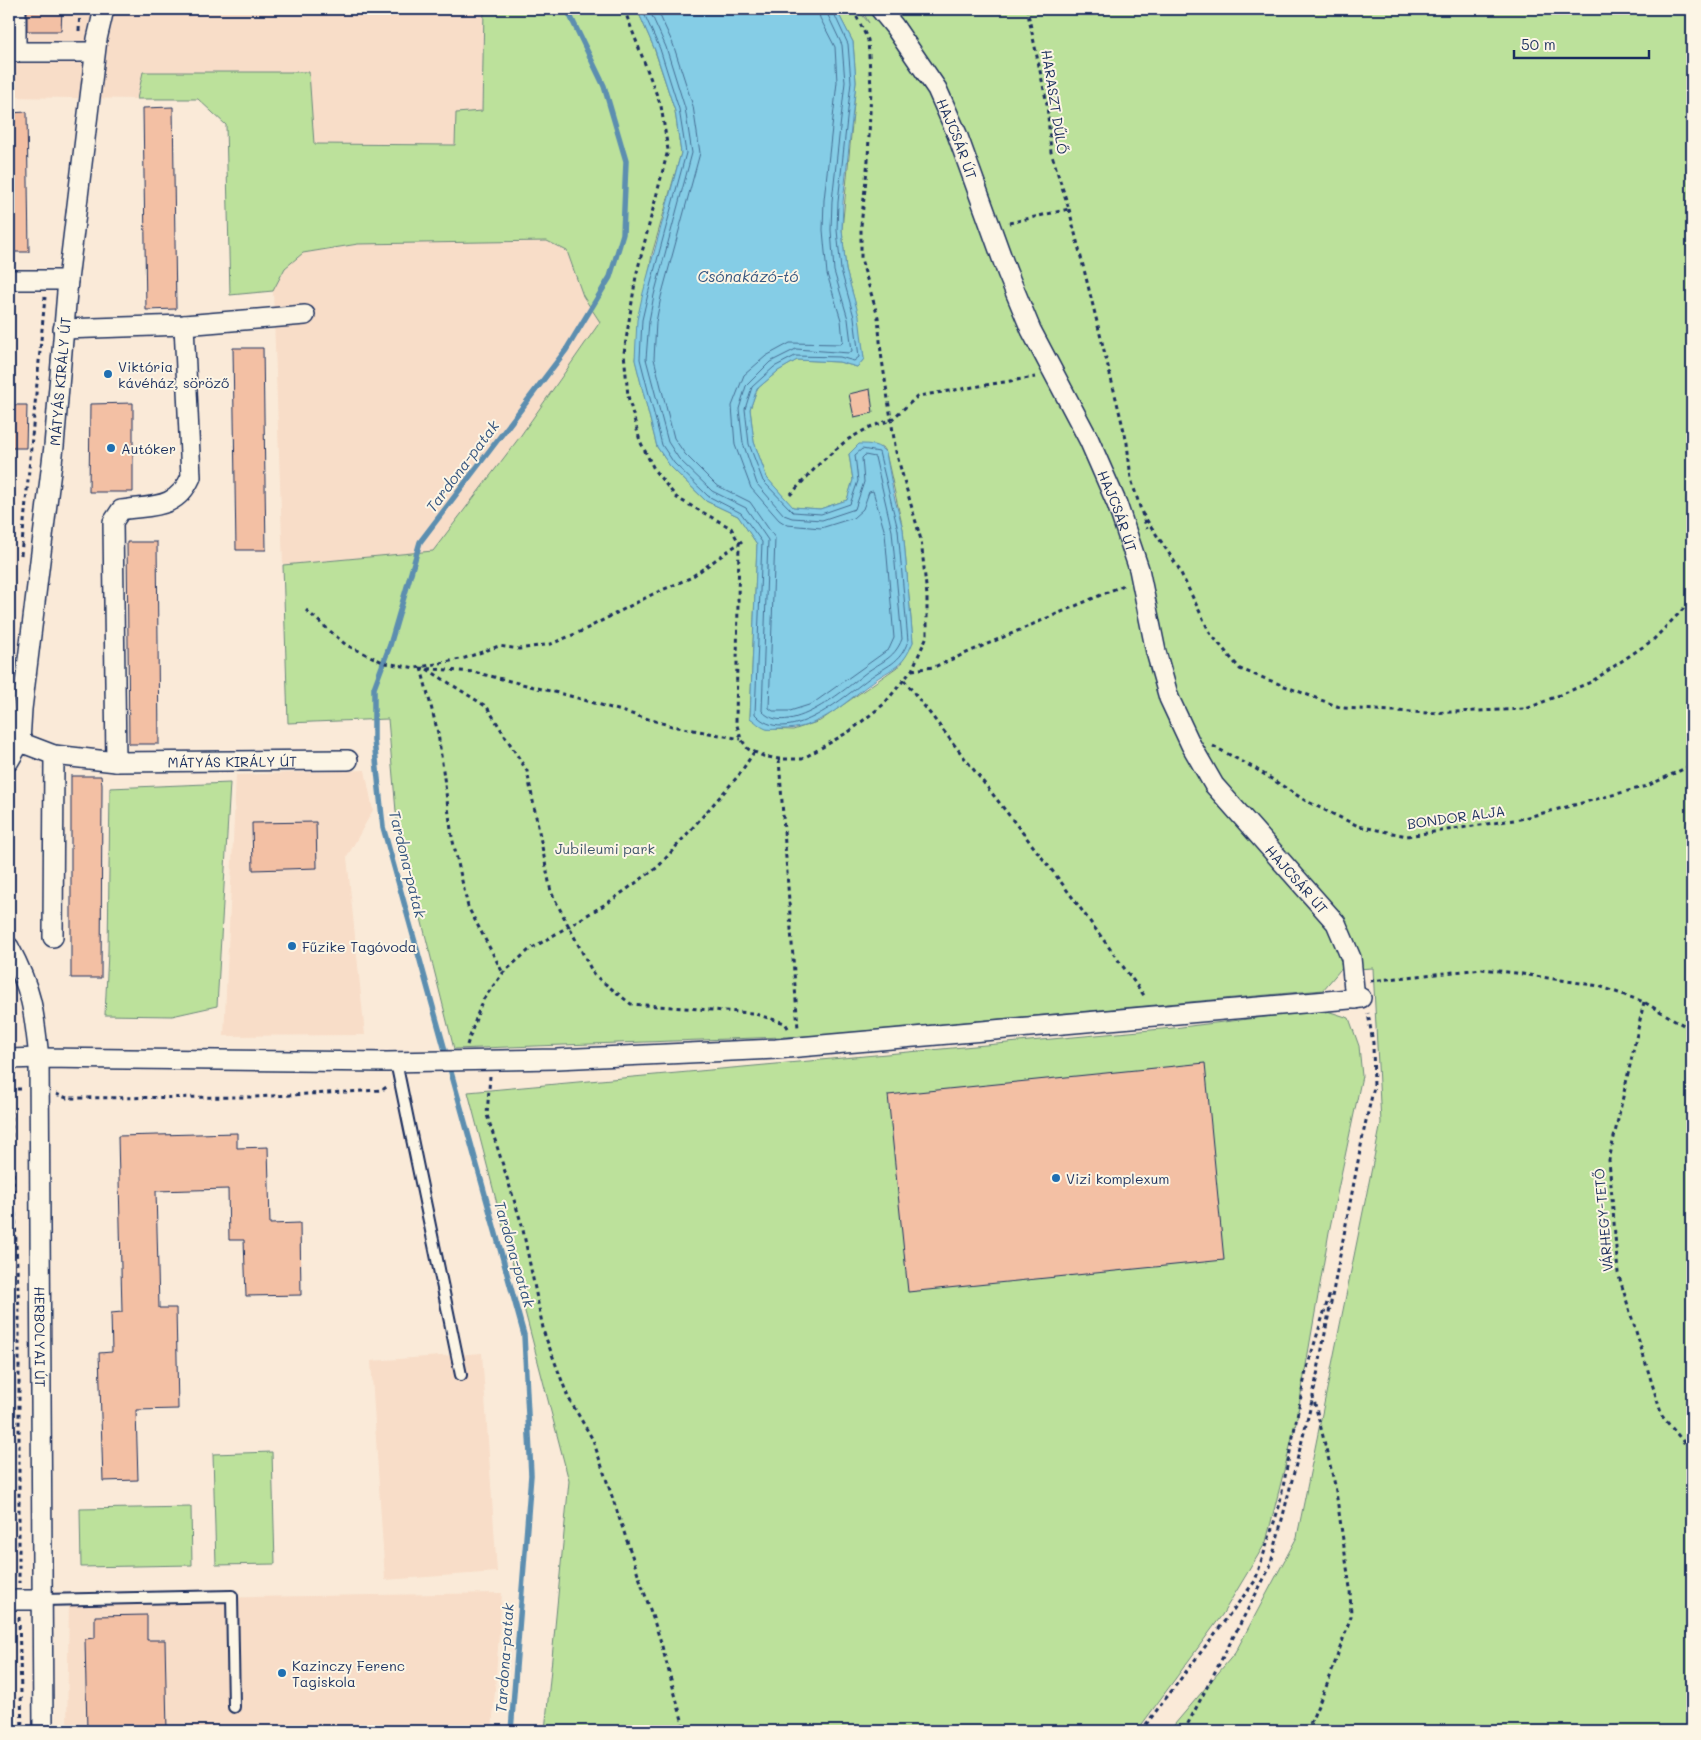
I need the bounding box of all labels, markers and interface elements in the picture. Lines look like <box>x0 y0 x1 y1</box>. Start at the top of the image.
scale bar <box>1514 28 1648 60</box>
text: 50 m <box>1521 34 1556 54</box>
street label: HARASZT DŰLŐ <box>1037 48 1073 156</box>
street label: HAJCSÁR ÚT <box>933 95 982 182</box>
water label: Csónakázó-tó <box>698 266 799 286</box>
street label: MÁTYÁS KIRÁLY ÚT <box>45 316 74 446</box>
place label: Viktória kávéház, söröző <box>118 357 229 392</box>
marker: Viktória kávéház, söröző <box>102 368 114 380</box>
water label: Tardona-patak <box>421 415 504 516</box>
place label: Autóker <box>121 439 176 458</box>
marker: Autóker <box>105 442 117 454</box>
street label: HAJCSÁR ÚT <box>1094 467 1142 554</box>
street label: MÁTYÁS KIRÁLY ÚT <box>167 751 297 771</box>
street label: BONDOR ALJA <box>1406 801 1506 833</box>
water label: Tardona-patak <box>385 808 431 921</box>
park label: Jubileumi park <box>555 839 655 858</box>
street label: HAJCSÁR ÚT <box>1262 841 1333 918</box>
place label: Fűzike Tagóvoda <box>302 937 416 956</box>
marker: Fűzike Tagóvoda <box>286 940 298 952</box>
street label: VÁRHEGY-TETŐ <box>1589 1168 1617 1272</box>
place label: Vizi komplexum <box>1066 1169 1170 1188</box>
marker: Vizi komplexum <box>1050 1172 1062 1184</box>
water label: Tardona-patak <box>490 1198 540 1311</box>
street label: HERBOLYAI ÚT <box>31 1286 50 1388</box>
water label: Tardona-patak <box>490 1601 518 1714</box>
place label: Kazinczy Ferenc Tagiskola <box>292 1656 405 1691</box>
marker: Kazinczy Ferenc Tagiskola <box>276 1667 288 1679</box>

